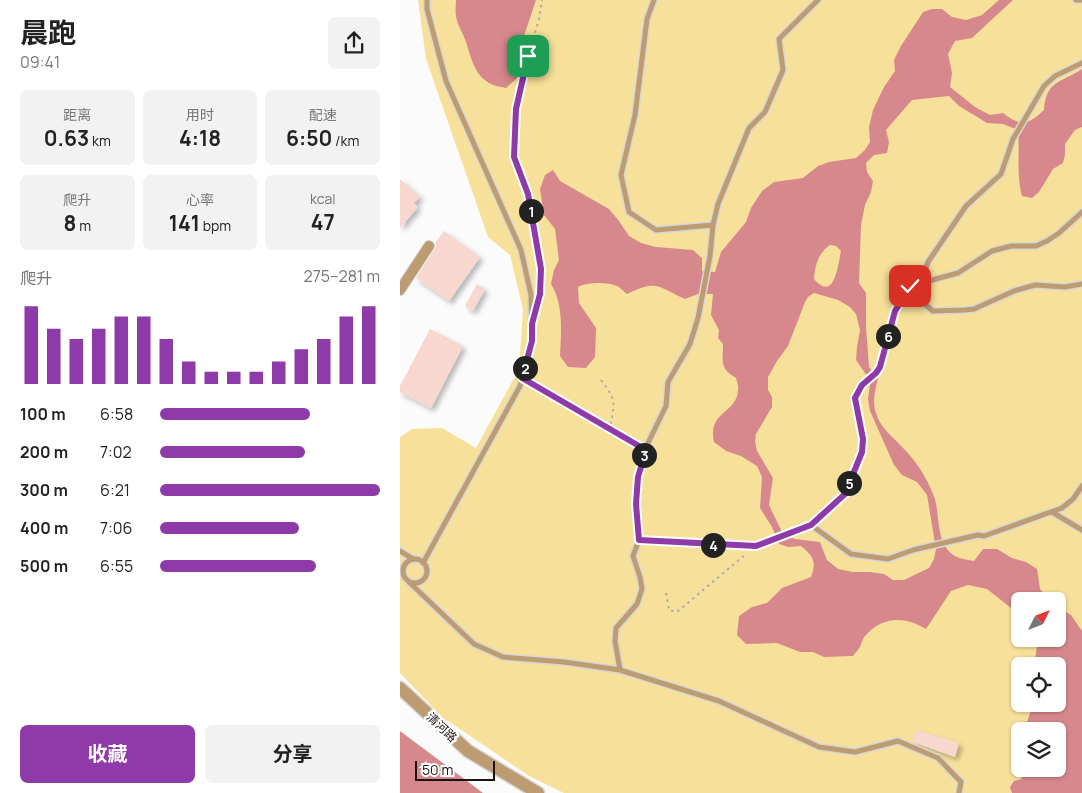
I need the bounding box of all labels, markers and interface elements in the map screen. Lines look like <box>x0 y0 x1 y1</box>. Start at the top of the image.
text: 晨跑 <box>20 13 76 51</box>
button: share <box>328 17 380 69</box>
pin <box>507 35 549 77</box>
icon: arrive <box>514 42 542 70</box>
text: 09:41 <box>20 51 60 73</box>
text: 距离 <box>63 105 91 124</box>
text: 用时 <box>186 105 214 124</box>
text: 配速 <box>309 105 337 124</box>
text: 0.63 <box>44 124 89 152</box>
text: 4:18 <box>179 124 221 152</box>
text: 6:50 <box>286 124 332 152</box>
text: km <box>89 131 111 150</box>
text: /km <box>332 131 359 150</box>
text: kcal <box>310 189 335 208</box>
text: 爬升 <box>63 190 91 209</box>
text: 心率 <box>186 190 214 209</box>
pin: 1 <box>518 198 544 224</box>
text: 1 <box>528 202 535 221</box>
text: 47 <box>311 208 335 236</box>
text: 8 <box>64 209 76 237</box>
text: 141 <box>169 209 200 237</box>
text: m <box>76 216 91 235</box>
text: bpm <box>200 216 231 235</box>
text: 275–281 m <box>304 265 380 287</box>
pin <box>889 265 931 307</box>
text: 爬升 <box>20 267 52 289</box>
icon: check <box>896 272 924 300</box>
pin: 6 <box>876 324 900 348</box>
text: 6 <box>884 327 893 346</box>
pin: 2 <box>512 356 538 380</box>
text: 2 <box>521 359 530 378</box>
text: 100 m <box>20 403 66 425</box>
text: 6:58 <box>100 403 133 425</box>
text: 200 m <box>20 441 68 463</box>
text: 7:02 <box>100 441 132 463</box>
pin: 3 <box>632 442 656 468</box>
text: 3 <box>640 446 649 465</box>
pin: 5 <box>836 470 862 496</box>
text: 5 <box>845 474 854 493</box>
text: 300 m <box>20 479 68 501</box>
text: 6:21 <box>100 479 130 501</box>
text: 400 m <box>20 517 68 539</box>
text: 7:06 <box>100 517 133 539</box>
pin: 4 <box>700 532 726 558</box>
text: 4 <box>709 536 718 555</box>
text: 500 m <box>20 555 68 577</box>
text: 6:55 <box>100 555 133 577</box>
north arrow <box>1011 592 1066 648</box>
map controls <box>1011 592 1066 777</box>
button: locate <box>1011 657 1066 712</box>
street label: 清河路 <box>423 709 461 745</box>
button: layers <box>1011 722 1066 777</box>
button: 收藏 <box>20 725 195 783</box>
button: 分享 <box>205 725 380 783</box>
scale bar <box>415 758 495 781</box>
text: 50 m <box>422 760 453 779</box>

